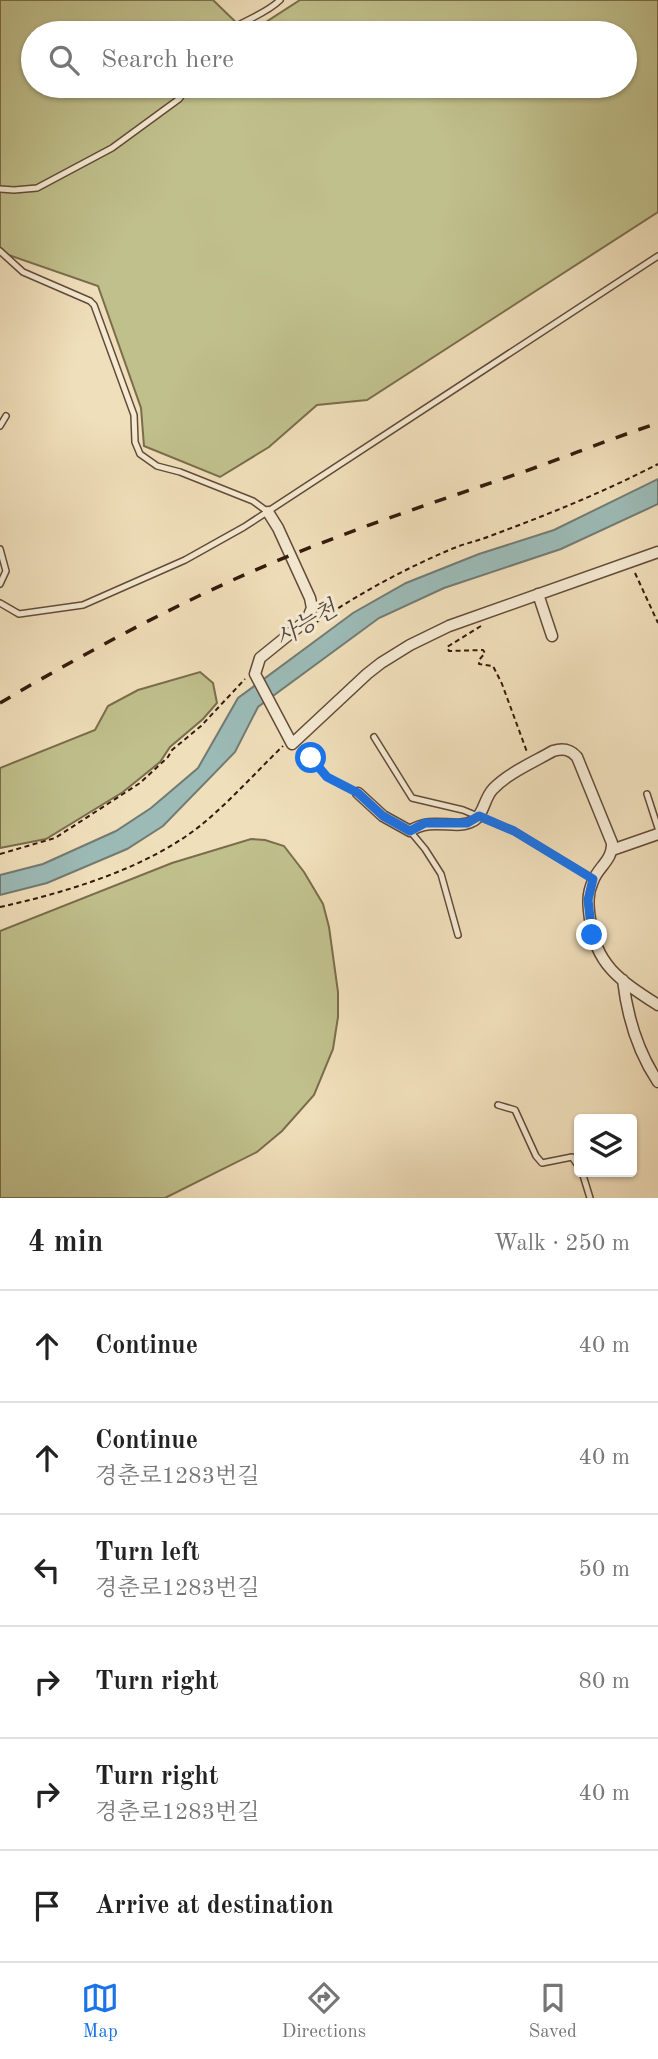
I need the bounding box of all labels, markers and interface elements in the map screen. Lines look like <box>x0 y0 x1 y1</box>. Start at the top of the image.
search box <box>21 21 637 98</box>
icon: search <box>45 41 83 79</box>
text: Search here <box>101 47 234 73</box>
water label: 사능천 <box>271 595 343 651</box>
route start <box>295 742 326 773</box>
route end <box>576 919 607 950</box>
map controls <box>574 1114 637 1177</box>
button: layers <box>574 1114 637 1177</box>
text: 4 min <box>28 1228 103 1258</box>
text: Walk · 250 m <box>494 1232 630 1255</box>
icon: ahead <box>28 1327 66 1365</box>
text: Continue <box>95 1333 198 1359</box>
text: 40 m <box>579 1334 630 1357</box>
text: Continue <box>95 1428 198 1454</box>
icon: ahead <box>28 1439 66 1477</box>
text: 40 m <box>579 1446 630 1469</box>
text: 경춘로1283번길 <box>95 1465 259 1488</box>
text: Turn left <box>95 1540 200 1566</box>
icon: left <box>28 1551 66 1589</box>
text: 50 m <box>579 1558 630 1581</box>
text: 경춘로1283번길 <box>95 1577 259 1600</box>
icon: right <box>28 1663 66 1701</box>
text: Turn right <box>95 1669 218 1695</box>
text: 80 m <box>579 1670 630 1693</box>
text: Turn right <box>95 1764 218 1790</box>
icon: right <box>28 1775 66 1813</box>
text: 40 m <box>579 1782 630 1805</box>
text: 경춘로1283번길 <box>95 1801 259 1824</box>
icon: arrive <box>28 1887 66 1925</box>
text: Arrive at destination <box>95 1893 334 1919</box>
tab: Map <box>81 1979 119 2044</box>
tab: Directions <box>282 1979 366 2044</box>
tab: Saved <box>528 1979 577 2044</box>

